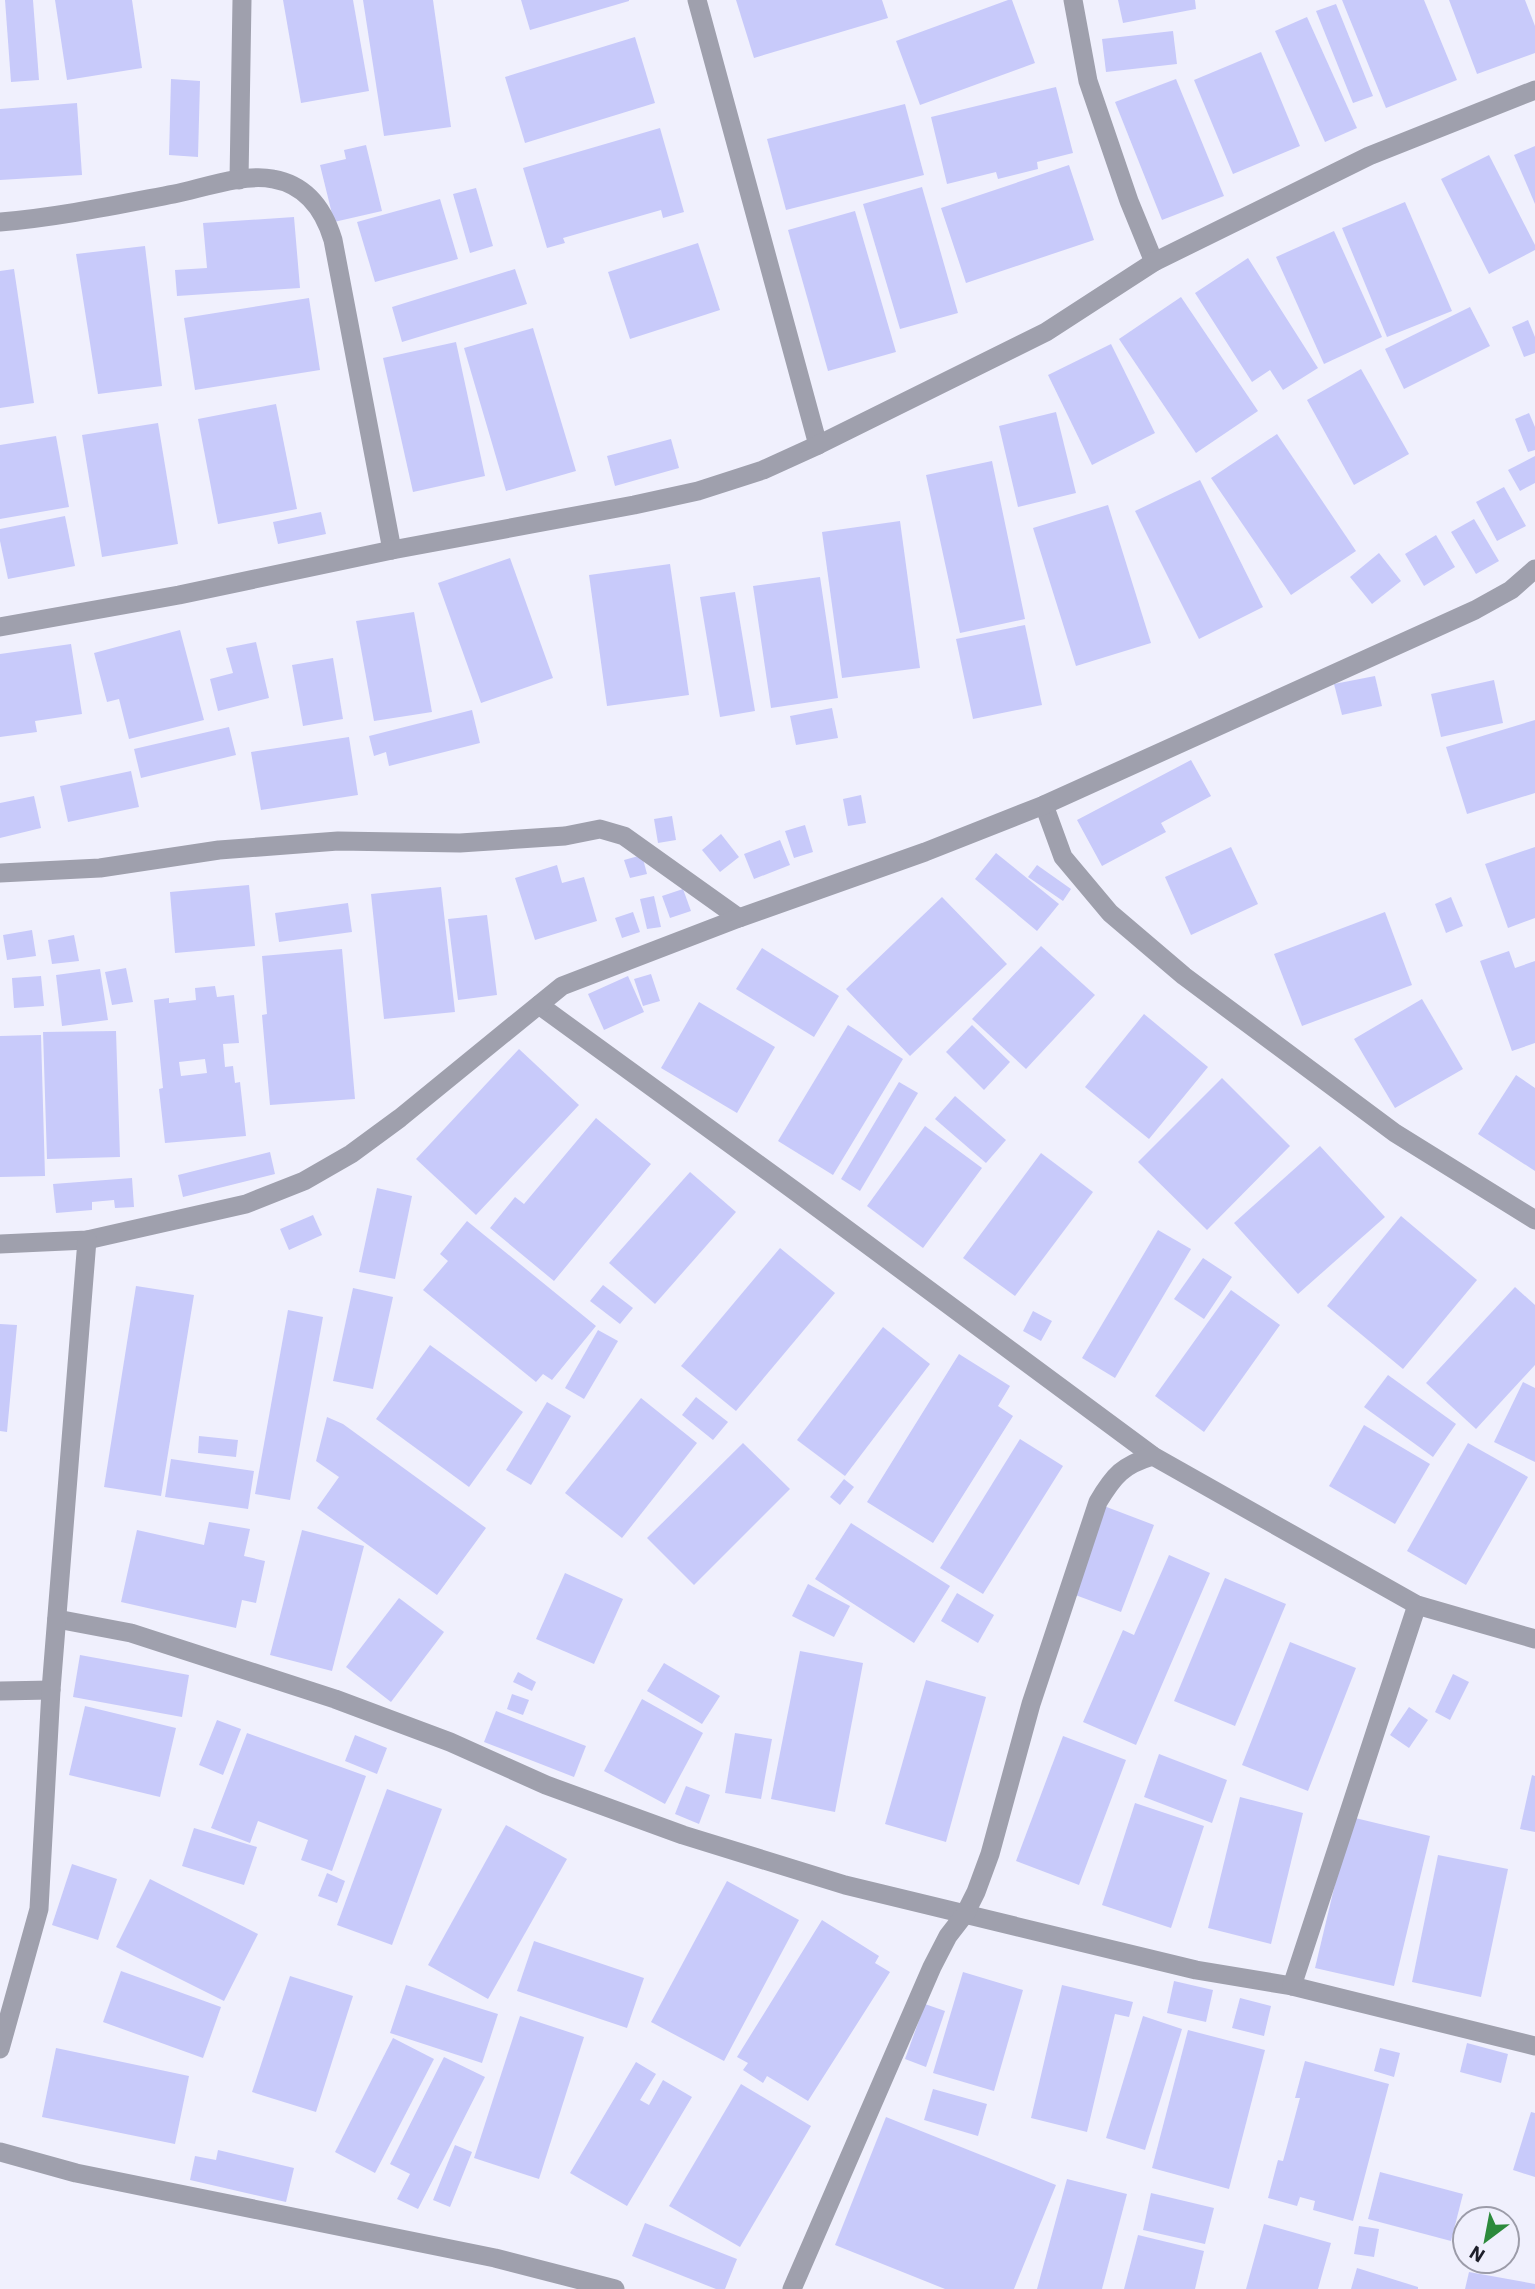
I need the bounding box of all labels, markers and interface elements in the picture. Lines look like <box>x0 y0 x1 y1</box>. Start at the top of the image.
north arrow <box>1451 2205 1521 2275</box>
text: N <box>1465 2241 1489 2268</box>

